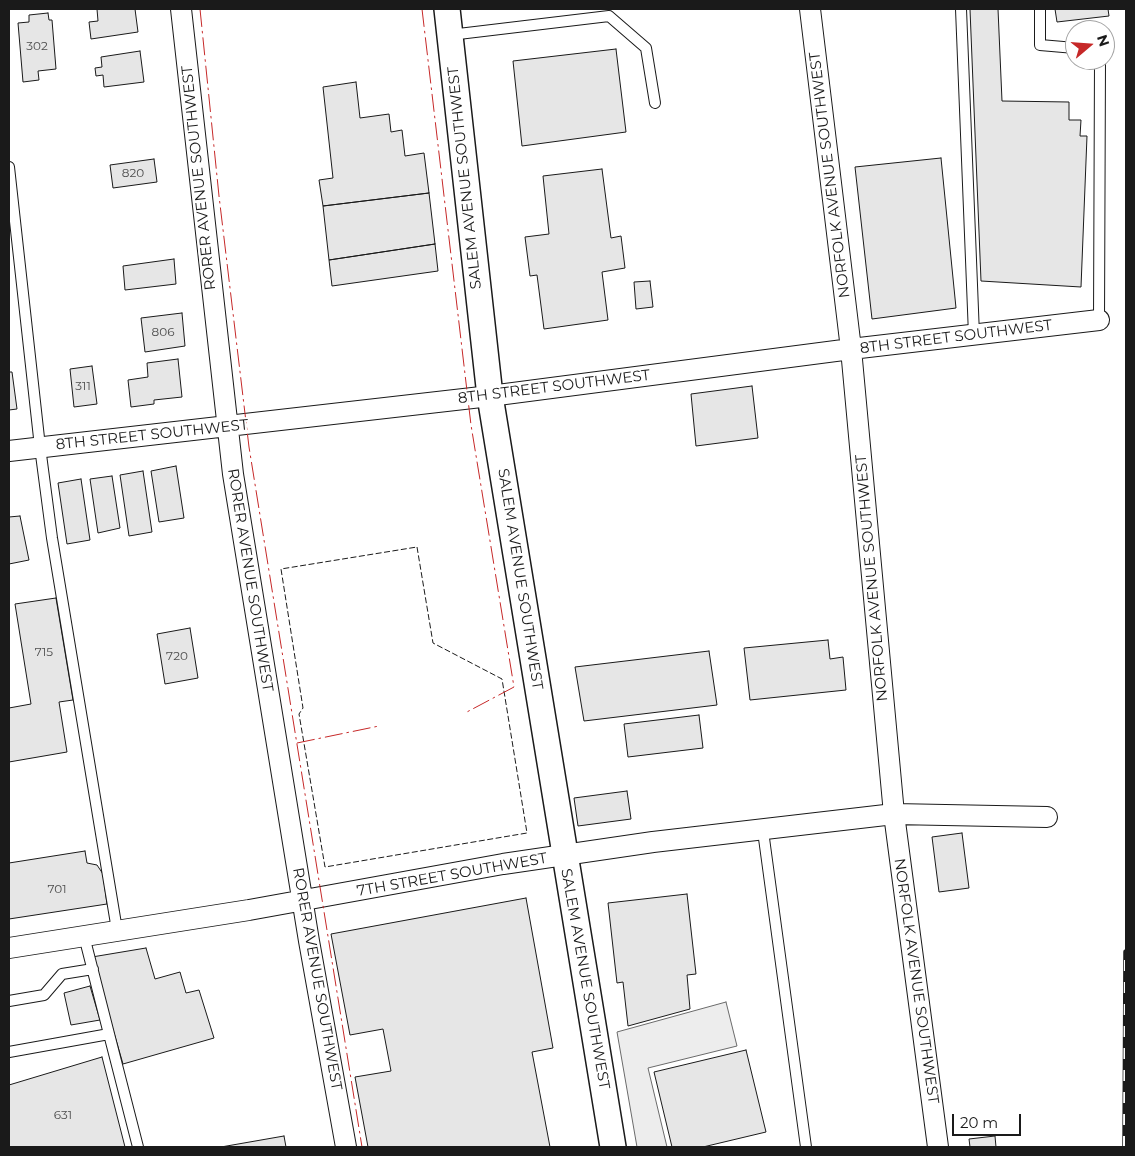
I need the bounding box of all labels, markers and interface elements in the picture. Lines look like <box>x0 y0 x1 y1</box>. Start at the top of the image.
north arrow <box>1065 20 1115 70</box>
text: N <box>1093 33 1114 49</box>
house number: 302 <box>26 39 48 53</box>
street label: NORFOLK AVENUE SOUTHWEST <box>806 51 854 299</box>
street label: RORER AVENUE SOUTHWEST <box>178 65 220 291</box>
street label: SALEM AVENUE SOUTHWEST <box>444 66 486 290</box>
house number: 820 <box>122 166 144 180</box>
street label: 8TH STREET SOUTHWEST <box>859 316 1053 358</box>
house number: 806 <box>152 325 174 339</box>
street label: 8TH STREET SOUTHWEST <box>457 366 651 408</box>
house number: 311 <box>75 379 91 393</box>
street label: 8TH STREET SOUTHWEST <box>55 416 249 454</box>
street label: NORFOLK AVENUE SOUTHWEST <box>852 454 892 702</box>
street label: RORER AVENUE SOUTHWEST <box>223 467 277 693</box>
street label: SALEM AVENUE SOUTHWEST <box>494 467 546 691</box>
house number: 715 <box>35 645 53 659</box>
house number: 720 <box>166 649 188 663</box>
street label: 7TH STREET SOUTHWEST <box>355 849 549 901</box>
street label: NORFOLK AVENUE SOUTHWEST <box>890 857 942 1105</box>
street label: RORER AVENUE SOUTHWEST <box>289 866 345 1092</box>
street label: SALEM AVENUE SOUTHWEST <box>557 867 613 1091</box>
house number: 701 <box>47 882 67 896</box>
scale bar <box>955 1104 1024 1136</box>
house number: 631 <box>54 1108 72 1122</box>
text: 20 m <box>960 1113 998 1132</box>

